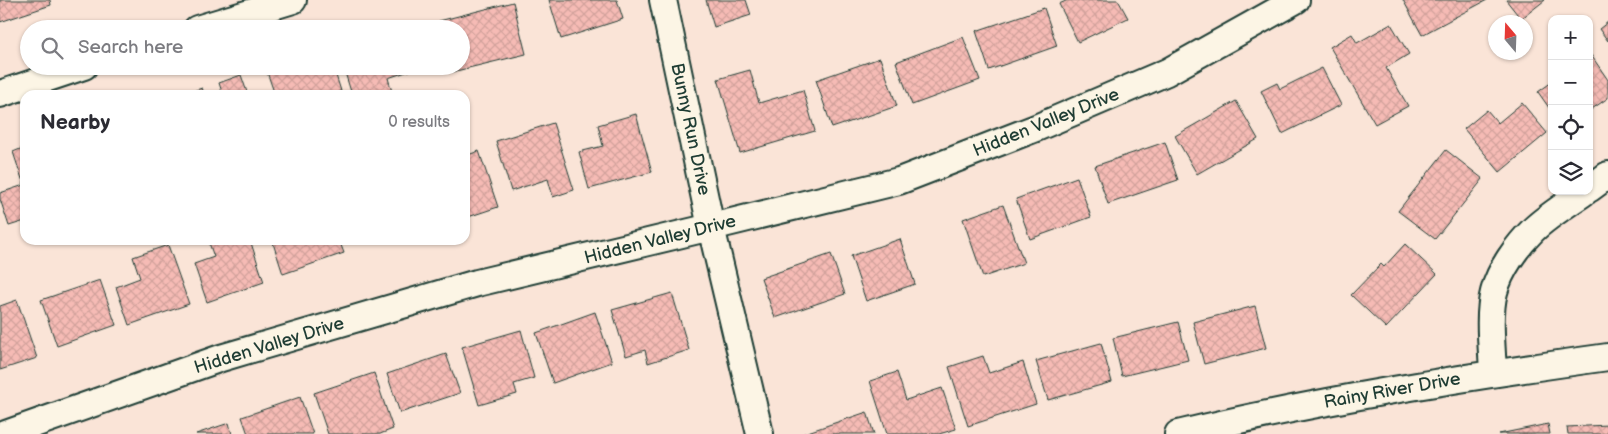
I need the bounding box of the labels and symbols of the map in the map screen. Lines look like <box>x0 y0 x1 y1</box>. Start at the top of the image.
north arrow <box>1488 15 1533 60</box>
street label: Bunny Run Drive <box>666 61 715 197</box>
street label: Hidden Valley Drive <box>970 83 1123 161</box>
street label: Hidden Valley Drive <box>582 210 738 268</box>
street label: Hidden Valley Drive <box>192 313 347 378</box>
street label: Rainy River Drive <box>1322 368 1462 413</box>

